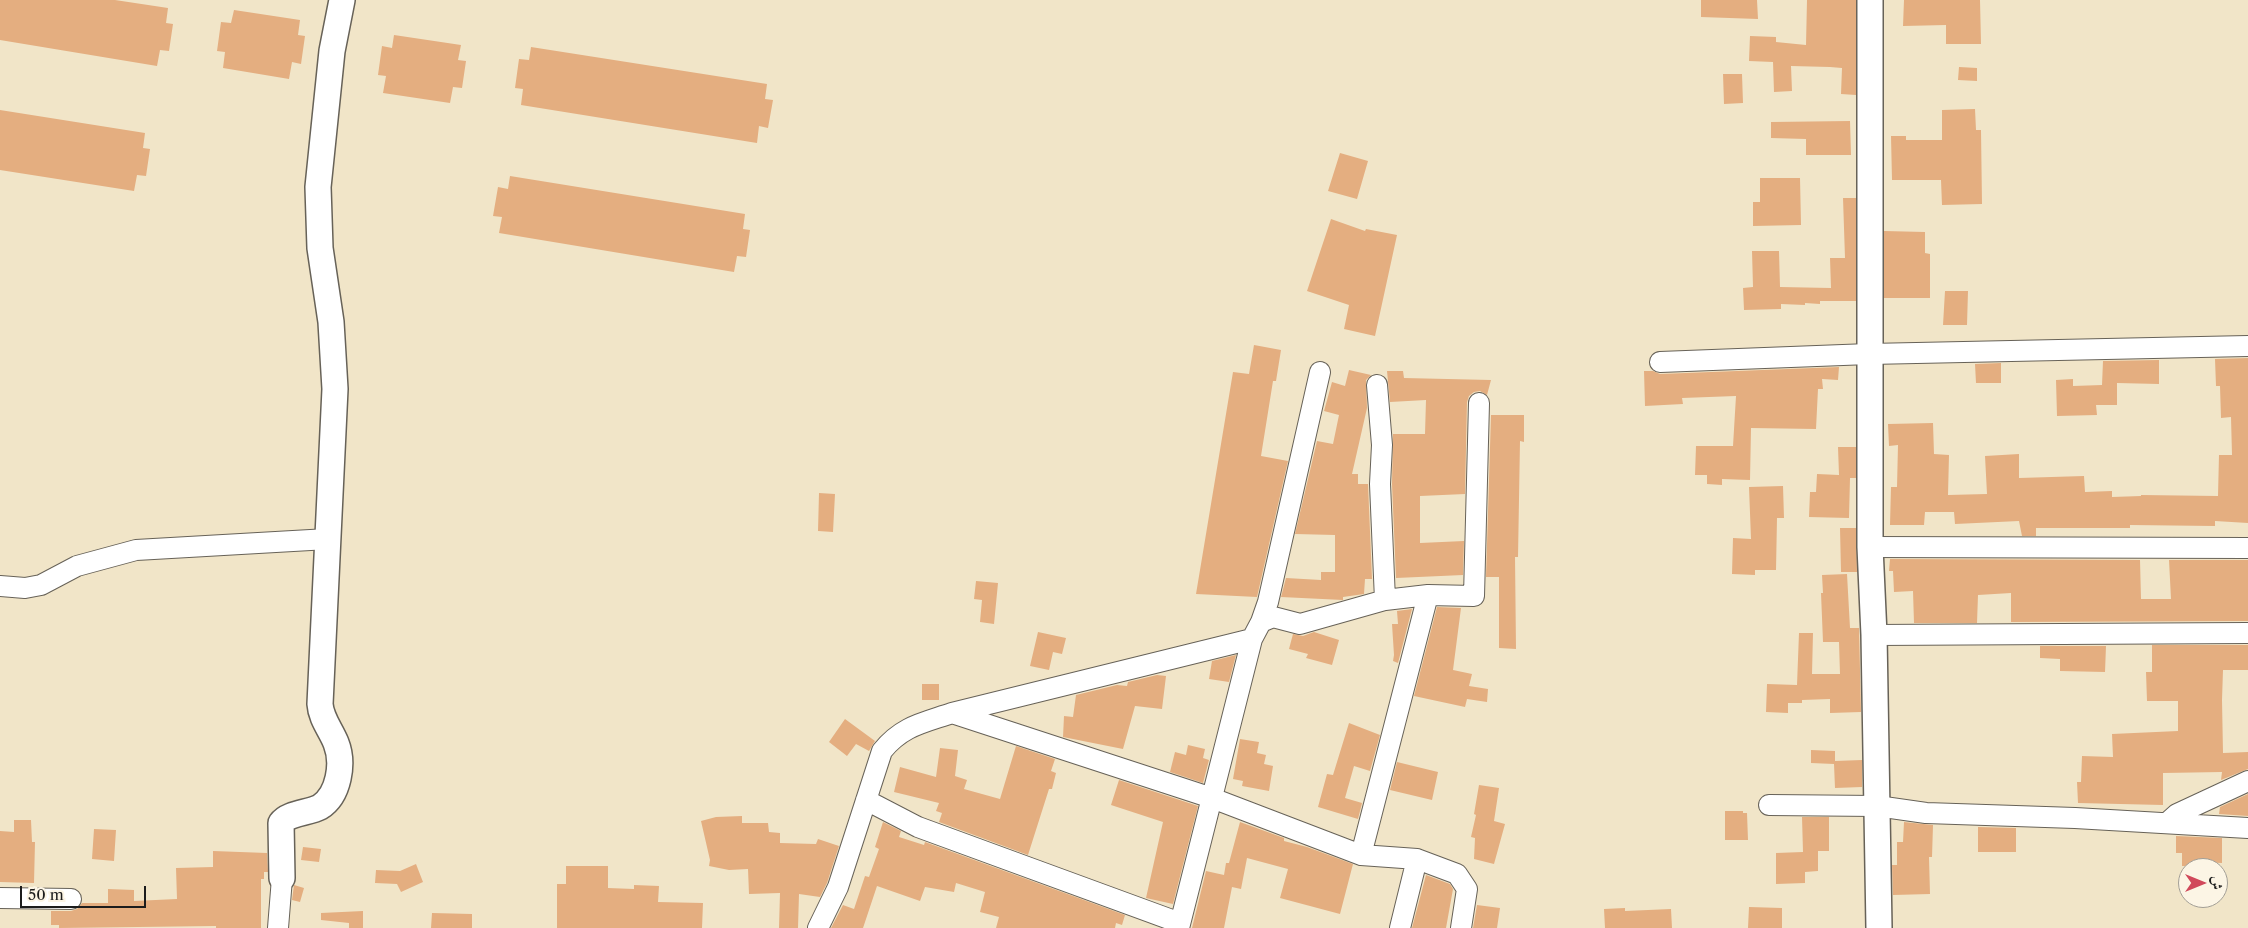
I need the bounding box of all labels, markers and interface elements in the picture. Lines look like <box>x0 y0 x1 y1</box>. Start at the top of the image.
north arrow <box>2178 858 2228 908</box>
scale bar <box>22 876 149 908</box>
text: ش <box>2208 876 2226 890</box>
text: 50 m <box>28 885 64 904</box>

